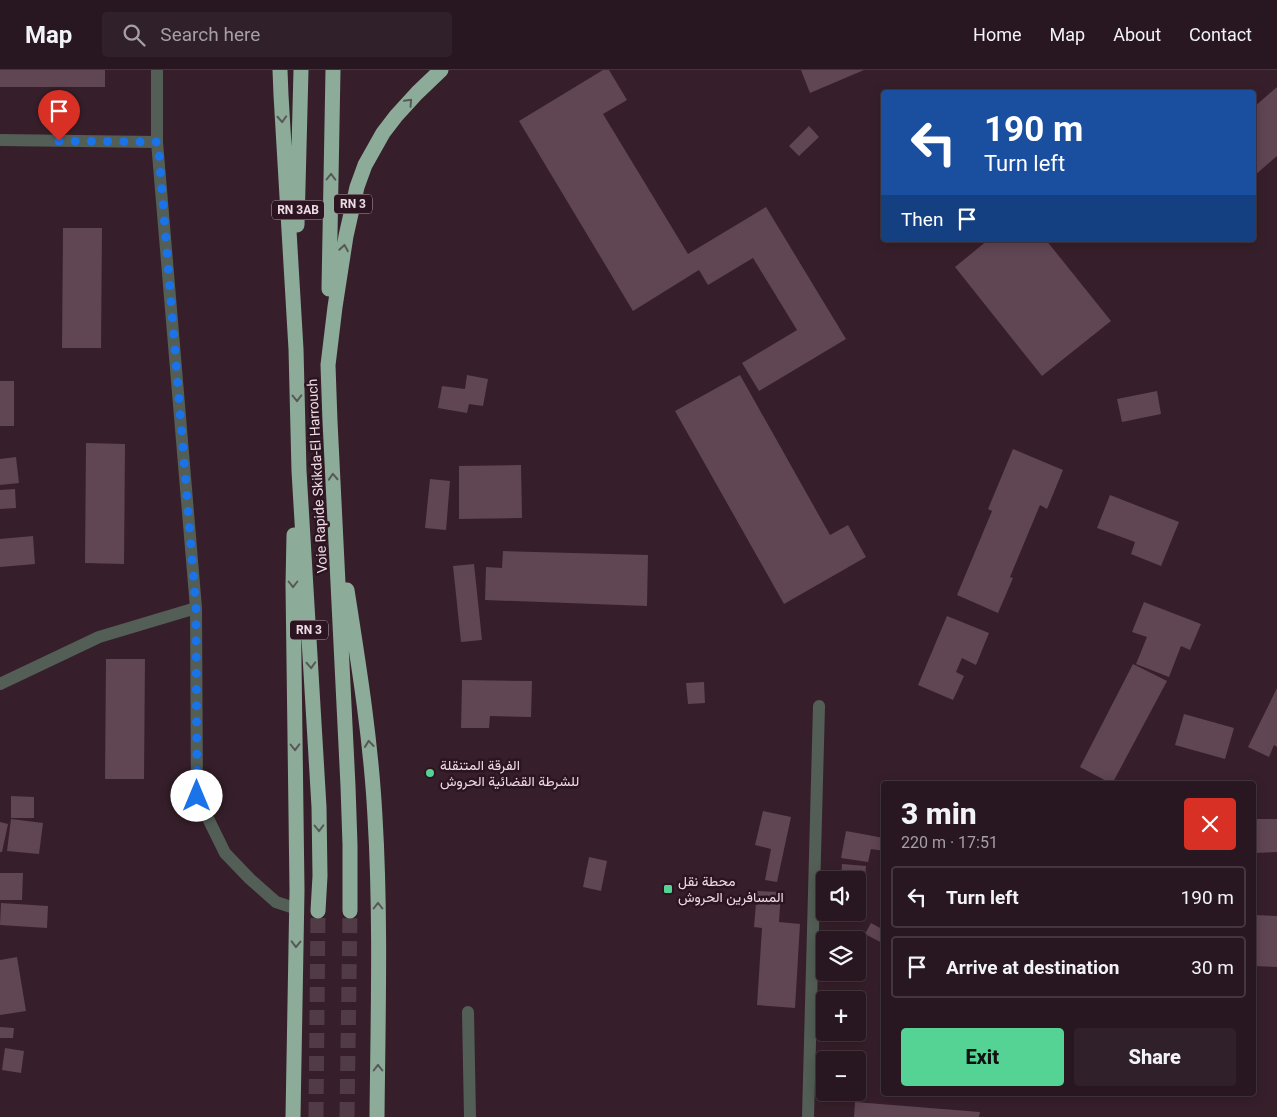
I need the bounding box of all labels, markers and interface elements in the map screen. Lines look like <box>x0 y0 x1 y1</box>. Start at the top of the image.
search box <box>102 12 452 57</box>
text: Map <box>25 21 72 49</box>
icon: search <box>120 21 148 49</box>
text: Search here <box>160 23 260 46</box>
text: Home <box>973 24 1022 45</box>
text: Map <box>1050 24 1085 45</box>
text: About <box>1113 24 1161 45</box>
text: Contact <box>1189 24 1252 45</box>
pin <box>38 90 80 141</box>
icon: arrive <box>45 97 73 125</box>
one-way arrow <box>403 98 412 107</box>
text: 190 m <box>984 109 1083 150</box>
icon: left <box>901 110 966 175</box>
one-way arrow <box>277 115 288 123</box>
text: Turn left <box>984 151 1065 176</box>
one-way arrow <box>326 172 336 180</box>
road number: RN 3 <box>334 195 372 214</box>
road number: RN 3AB <box>272 200 324 220</box>
icon: arrive <box>953 205 981 233</box>
text: Then <box>901 208 943 231</box>
one-way arrow <box>338 243 348 252</box>
street label: Voie Rapide Skikda-El Harrouch <box>304 378 330 574</box>
one-way arrow <box>292 394 302 402</box>
one-way arrow <box>327 473 338 481</box>
one-way arrow <box>288 581 298 589</box>
road number: RN 3 <box>290 620 328 640</box>
one-way arrow <box>306 661 317 669</box>
one-way arrow <box>364 739 375 747</box>
one-way arrow <box>290 744 300 751</box>
place label: الفرقة المتنقلة للشرطة القضائية الحروش <box>440 757 579 790</box>
marker: الفرقة المتنقلة للشرطة القضائية الحروش <box>424 767 436 779</box>
position arrow <box>170 769 222 821</box>
text: 3 min <box>901 796 977 831</box>
button: close <box>1184 798 1236 850</box>
one-way arrow <box>314 824 324 832</box>
text: 220 m · 17:51 <box>901 833 998 852</box>
map controls <box>816 871 866 1101</box>
button: sound <box>816 871 866 921</box>
place label: محطة نقل المسافرين الحروش <box>678 873 784 906</box>
marker: محطة نقل المسافرين الحروش <box>662 883 674 895</box>
icon: left <box>903 883 931 911</box>
text: Turn left <box>946 886 1019 909</box>
text: 190 m <box>1181 886 1234 909</box>
one-way arrow <box>373 902 383 910</box>
button: layers <box>816 931 866 981</box>
one-way arrow <box>291 940 301 948</box>
icon: arrive <box>903 953 931 981</box>
text: Arrive at destination <box>946 956 1119 979</box>
text: 30 m <box>1191 956 1234 979</box>
button: + <box>816 991 866 1041</box>
button: Exit <box>901 1028 1064 1086</box>
button: Share <box>1074 1028 1236 1086</box>
button: − <box>816 1051 866 1101</box>
one-way arrow <box>373 1064 383 1072</box>

